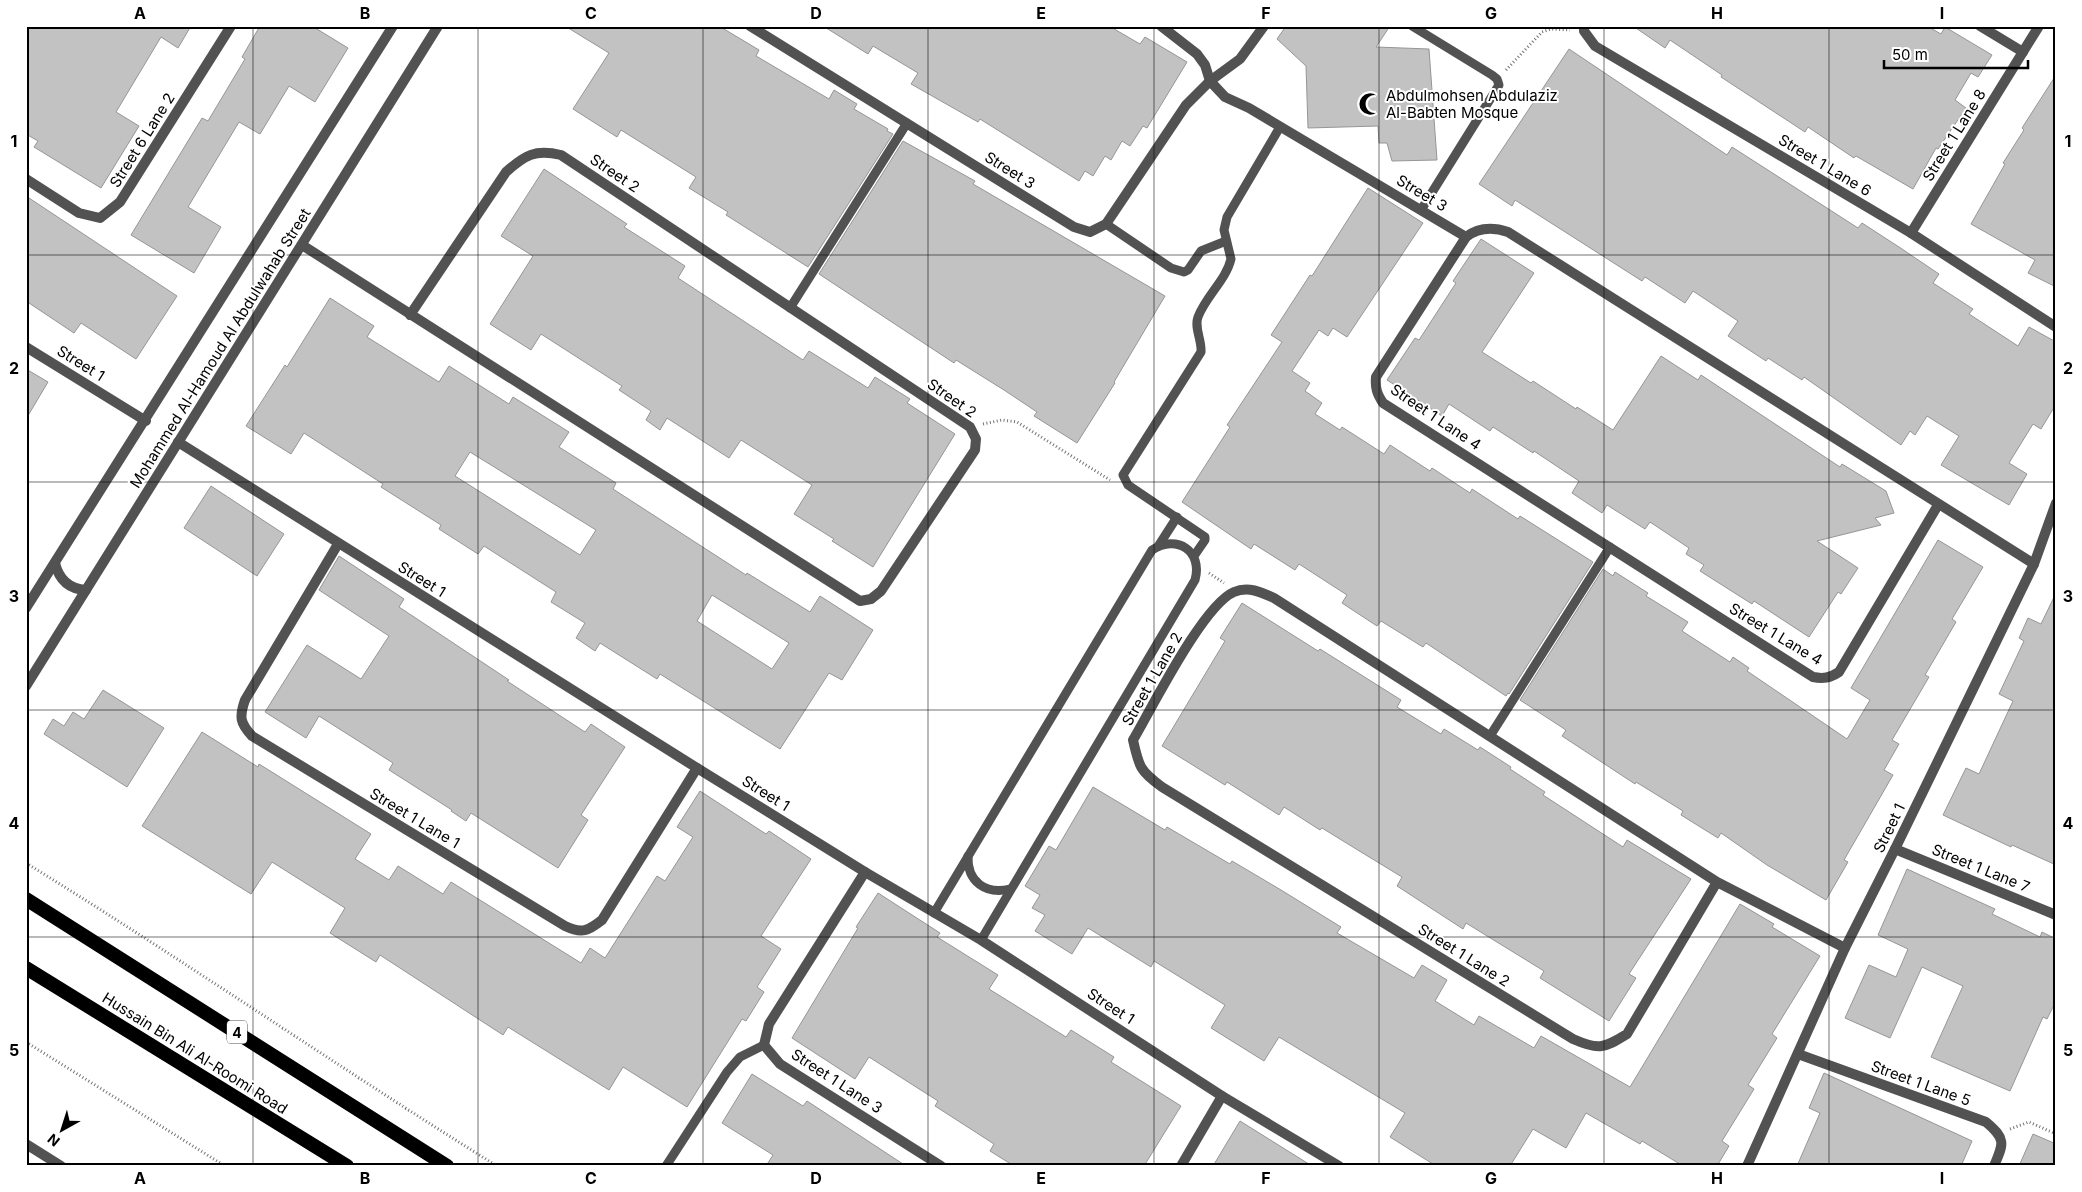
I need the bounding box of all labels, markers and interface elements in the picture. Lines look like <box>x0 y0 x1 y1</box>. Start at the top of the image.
text: A <box>134 3 146 23</box>
text: B <box>360 3 370 23</box>
text: C <box>585 3 597 23</box>
text: D <box>810 3 822 23</box>
text: E <box>1036 3 1046 23</box>
text: F <box>1261 3 1271 23</box>
text: G <box>1485 3 1497 23</box>
text: H <box>1711 3 1723 23</box>
text: I <box>1940 3 1944 23</box>
scale bar <box>1884 38 2028 70</box>
text: 50 m <box>1892 45 1928 64</box>
street label: Street 1 Lane 8 <box>1918 85 1990 185</box>
place label: Abdulmohsen Abdulaziz Al-Babten Mosque <box>1386 86 1558 122</box>
street label: Street 6 Lane 2 <box>105 89 179 191</box>
mosque icon: Abdulmohsen Abdulaziz Al-Babten Mosque <box>1357 91 1383 117</box>
street label: Street 1 Lane 6 <box>1775 130 1875 200</box>
text: 1 <box>11 131 17 151</box>
text: 1 <box>2065 131 2071 151</box>
street label: Street 3 <box>981 147 1039 193</box>
street label: Street 2 <box>587 150 643 196</box>
street label: Street 3 <box>1393 170 1451 216</box>
street label: Mohammed Al-Hamoud Al Abdulwahab Street <box>125 205 315 491</box>
street label: Street 1 <box>54 341 108 385</box>
text: 2 <box>9 358 19 378</box>
text: 2 <box>2063 358 2073 378</box>
street label: Street 2 <box>924 374 980 422</box>
street label: Street 1 Lane 4 <box>1387 380 1485 454</box>
street label: Street 1 <box>395 557 449 601</box>
text: 3 <box>9 586 19 606</box>
text: 3 <box>2063 586 2073 606</box>
street label: Street 1 Lane 4 <box>1726 599 1826 669</box>
street label: Street 1 Lane 2 <box>1118 629 1186 729</box>
street label: Street 1 <box>739 771 793 815</box>
street label: Street 1 Lane 1 <box>367 784 463 852</box>
street label: Street 1 <box>1869 800 1909 856</box>
text: 4 <box>9 813 20 833</box>
text: 4 <box>2063 813 2074 833</box>
street label: Street 1 Lane 7 <box>1929 840 2033 896</box>
street label: Street 1 Lane 2 <box>1415 919 1513 991</box>
street label: Street 1 <box>1084 984 1138 1028</box>
street label: Hussain Bin Ali Al-Roomi Road <box>99 988 291 1118</box>
road number: 4 <box>227 1020 247 1044</box>
text: 5 <box>9 1040 19 1060</box>
text: 5 <box>2063 1040 2073 1060</box>
street label: Street 1 Lane 3 <box>788 1044 886 1118</box>
street label: Street 1 Lane 5 <box>1869 1056 1973 1110</box>
north arrow <box>38 1104 88 1154</box>
text: N <box>44 1131 63 1150</box>
text: A <box>134 1168 146 1188</box>
text: B <box>360 1168 370 1188</box>
text: C <box>585 1168 597 1188</box>
text: D <box>810 1168 822 1188</box>
text: E <box>1036 1168 1046 1188</box>
text: F <box>1261 1168 1271 1188</box>
text: G <box>1485 1168 1497 1188</box>
text: H <box>1711 1168 1723 1188</box>
text: I <box>1940 1168 1944 1188</box>

